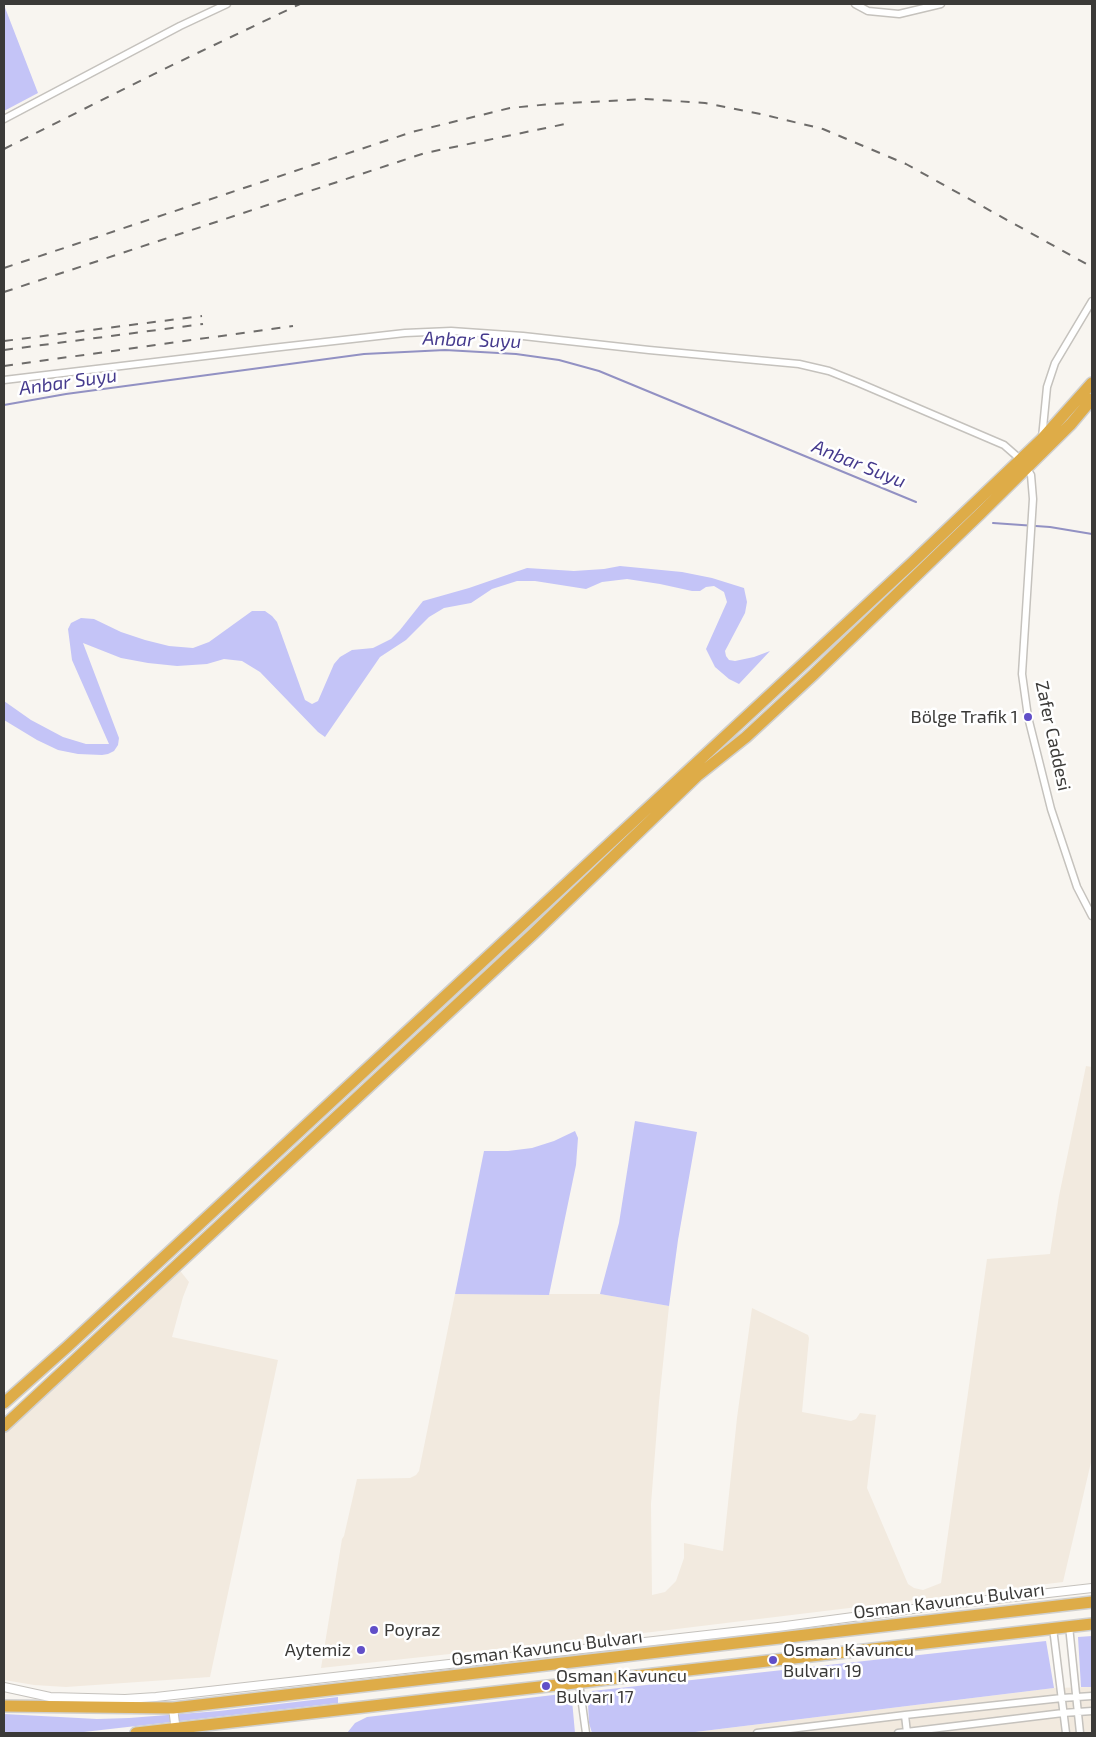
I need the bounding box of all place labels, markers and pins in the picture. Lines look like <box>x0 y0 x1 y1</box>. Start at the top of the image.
place label: Bölge Trafik 1 <box>910 706 1018 728</box>
marker: Bölge Trafik 1 <box>1022 711 1034 723</box>
place label: Poyraz <box>384 1619 440 1641</box>
marker: Poyraz <box>368 1624 380 1636</box>
place label: Aytemiz <box>285 1639 351 1661</box>
place label: Osman Kavuncu Bulvarı 19 <box>783 1639 914 1682</box>
marker: Aytemiz <box>355 1644 367 1656</box>
marker: Osman Kavuncu Bulvarı 19 <box>767 1654 779 1666</box>
place label: Osman Kavuncu Bulvarı 17 <box>556 1665 687 1708</box>
marker: Osman Kavuncu Bulvarı 17 <box>540 1680 552 1692</box>

